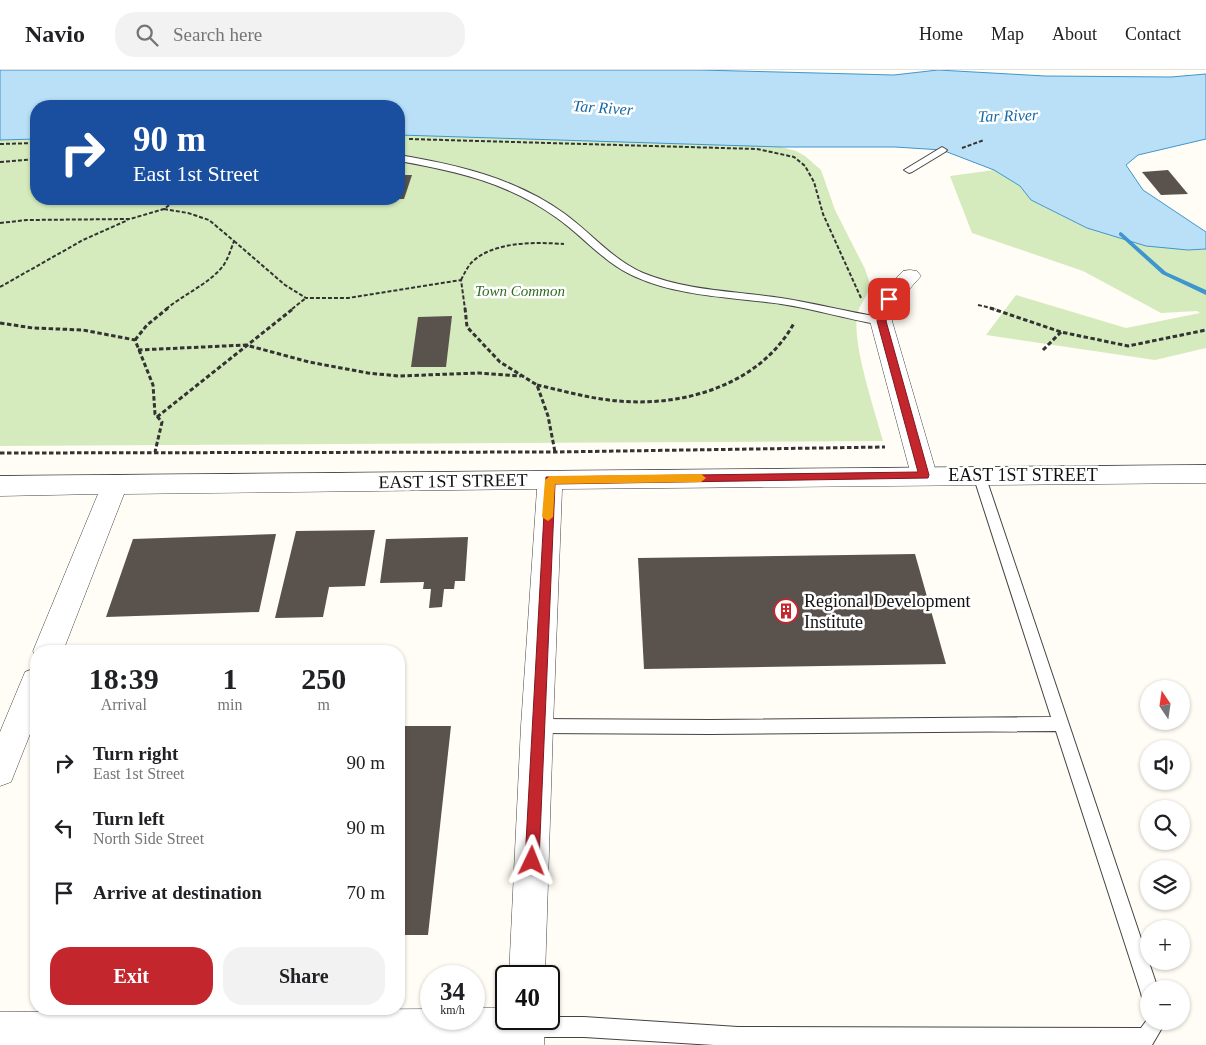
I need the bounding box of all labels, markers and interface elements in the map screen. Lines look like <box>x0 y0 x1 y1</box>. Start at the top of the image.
search box <box>115 12 465 57</box>
text: Navio <box>25 21 85 47</box>
icon: search <box>133 21 161 49</box>
text: Search here <box>173 24 262 45</box>
text: Home <box>919 24 963 44</box>
text: Map <box>991 24 1024 44</box>
text: About <box>1052 24 1097 44</box>
text: Contact <box>1125 24 1181 44</box>
water label: Tar River <box>572 97 634 118</box>
water label: Tar River <box>978 106 1039 125</box>
icon: right <box>50 120 115 185</box>
text: 90 m <box>133 120 206 159</box>
text: East 1st Street <box>133 161 259 186</box>
pin <box>868 278 910 320</box>
park label: Town Common <box>475 283 565 299</box>
icon: arrive <box>875 285 903 313</box>
street label: EAST 1ST STREET <box>948 465 1098 485</box>
street label: EAST 1ST STREET <box>378 470 528 492</box>
place label: Regional Development Institute <box>804 591 970 632</box>
building icon: Regional Development Institute <box>773 598 799 624</box>
text: 18:39 <box>89 662 159 695</box>
text: 1 <box>222 662 237 695</box>
text: 250 <box>301 662 346 695</box>
north arrow <box>1140 680 1190 730</box>
map controls <box>1140 680 1190 1030</box>
text: Arrival <box>101 696 147 713</box>
text: min <box>218 696 242 713</box>
text: m <box>317 696 330 713</box>
button: sound <box>1140 740 1190 790</box>
text: Turn right <box>93 743 178 764</box>
icon: right <box>50 749 78 777</box>
text: 90 m <box>346 752 385 773</box>
text: East 1st Street <box>93 765 185 782</box>
button: search <box>1140 800 1190 850</box>
text: Turn left <box>93 808 165 829</box>
icon: left <box>50 814 78 842</box>
text: 90 m <box>346 817 385 838</box>
text: North Side Street <box>93 830 204 847</box>
position arrow <box>505 834 557 886</box>
button: layers <box>1140 860 1190 910</box>
icon: arrive <box>50 879 78 907</box>
text: Arrive at destination <box>93 882 262 903</box>
text: 70 m <box>346 882 385 903</box>
button: + <box>1140 920 1190 970</box>
button: Exit <box>50 947 213 1005</box>
button: Share <box>223 947 385 1005</box>
speed limit sign: 40 <box>495 965 560 1030</box>
text: 34 <box>440 978 465 1005</box>
button: − <box>1140 980 1190 1030</box>
text: km/h <box>440 1003 465 1017</box>

